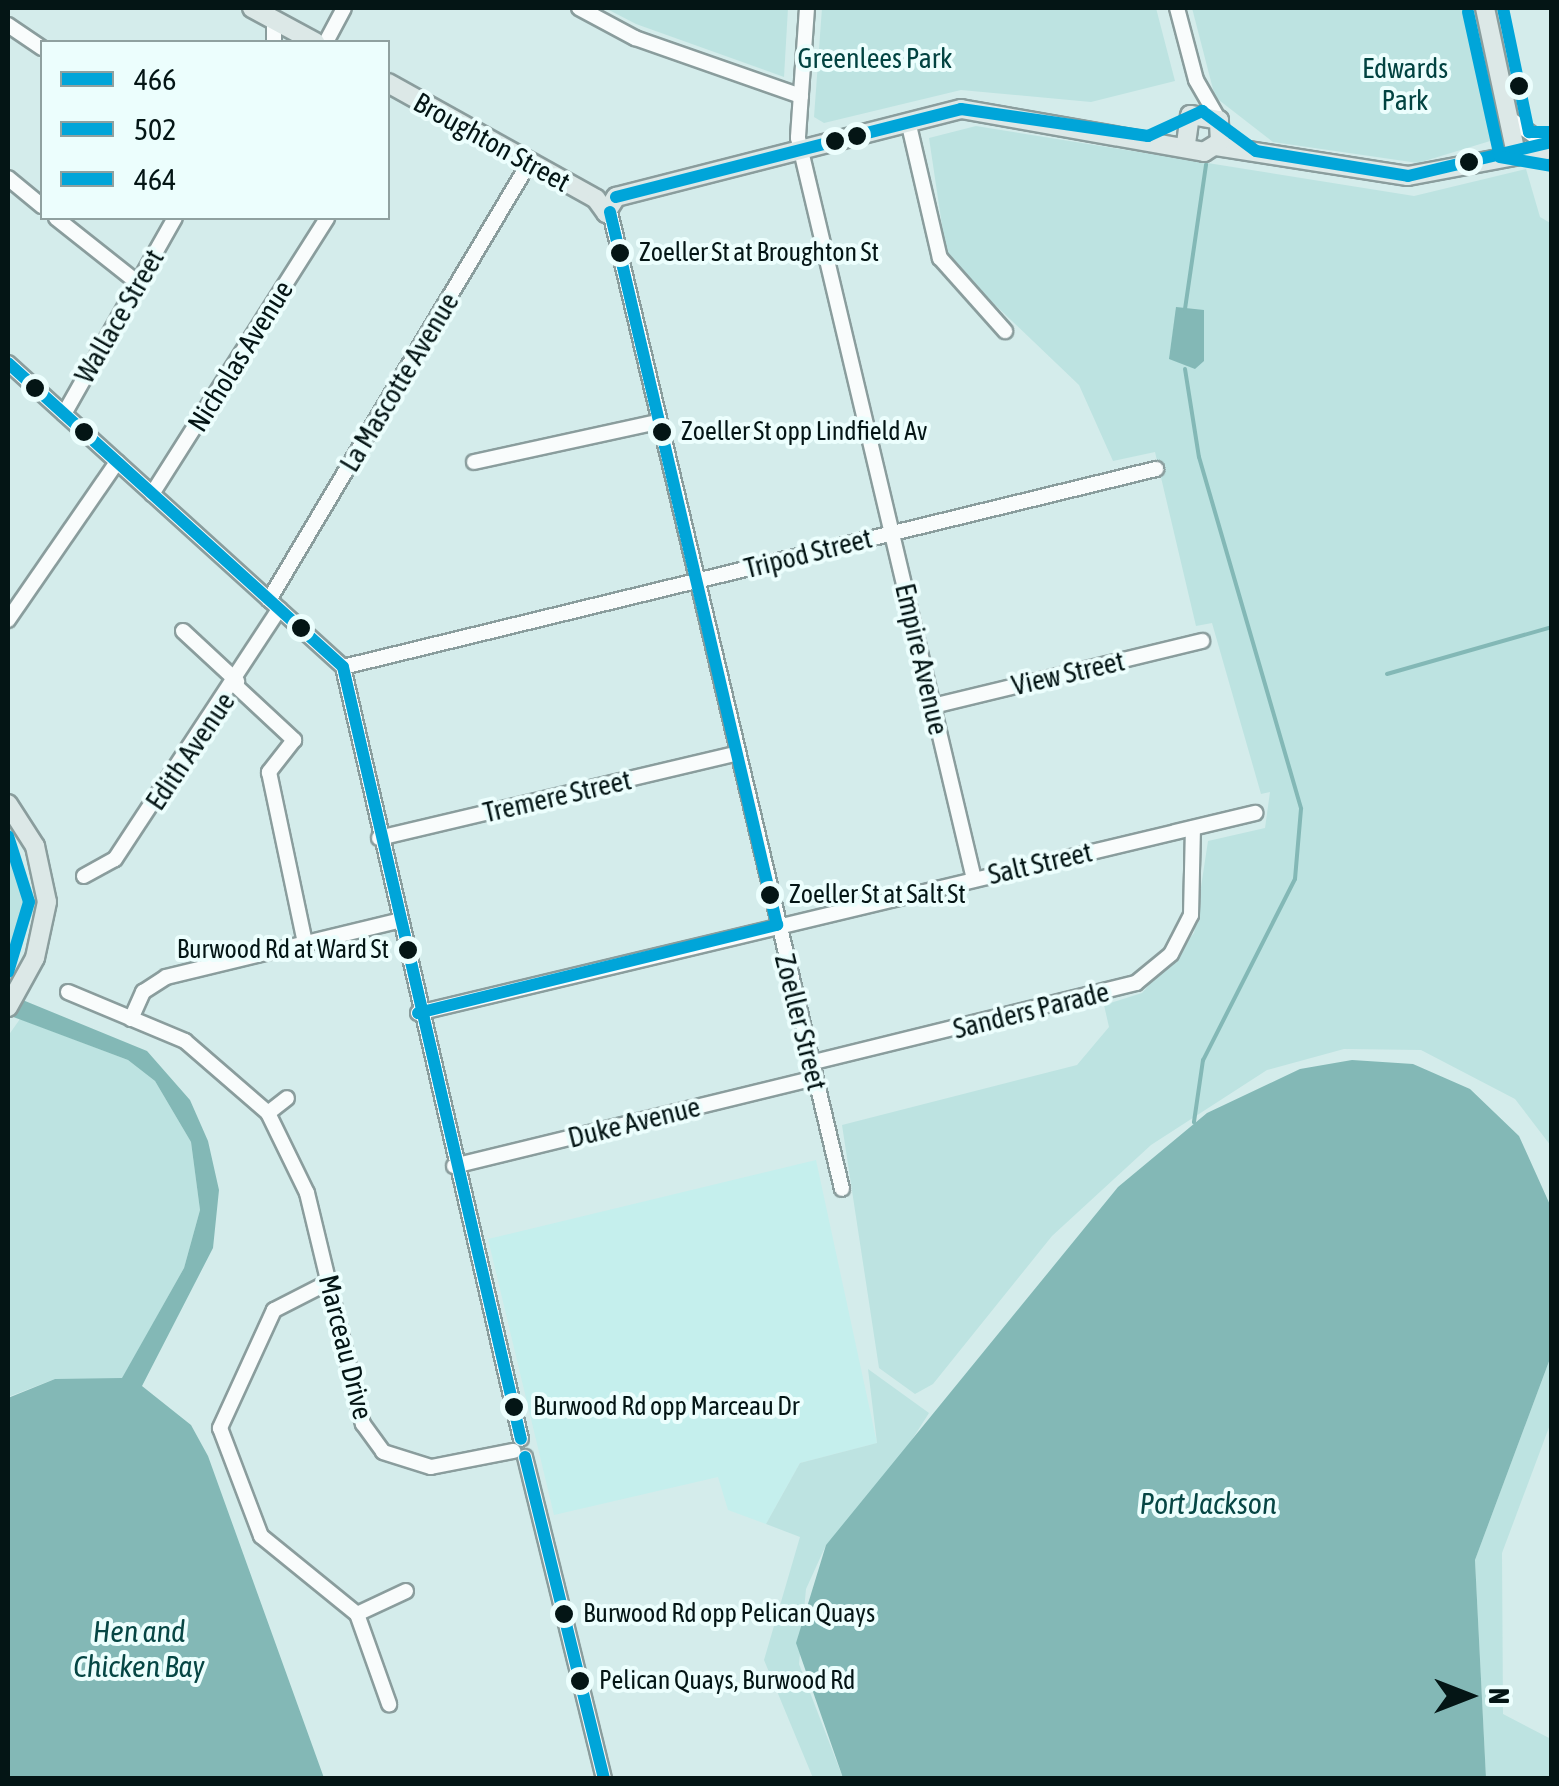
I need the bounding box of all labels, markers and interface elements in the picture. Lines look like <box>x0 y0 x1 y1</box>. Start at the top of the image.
legend <box>40 40 390 220</box>
park label: Greenlees Park <box>798 41 952 75</box>
park label: Edwards Park <box>1362 51 1448 117</box>
text: 466 <box>134 62 176 96</box>
unlabelled marker <box>1509 76 1529 96</box>
street label: Broughton Street <box>408 85 576 199</box>
text: 502 <box>134 112 176 146</box>
unlabelled marker <box>847 126 867 146</box>
unlabelled marker <box>825 131 845 151</box>
unlabelled marker <box>1459 152 1479 172</box>
text: 464 <box>134 162 176 196</box>
place label: Zoeller St at Broughton St <box>639 237 879 269</box>
street label: Wallace Street <box>67 243 171 389</box>
marker: Zoeller St at Broughton St <box>610 243 630 263</box>
street label: Nicholas Avenue <box>180 274 300 438</box>
street label: La Mascotte Avenue <box>332 286 466 478</box>
unlabelled marker <box>25 378 45 398</box>
place label: Zoeller St opp Lindfield Av <box>681 416 928 448</box>
unlabelled marker <box>74 422 94 442</box>
marker: Zoeller St opp Lindfield Av <box>652 422 672 442</box>
street label: Tripod Street <box>741 521 875 585</box>
street label: Empire Avenue <box>888 580 956 738</box>
unlabelled marker <box>291 618 311 638</box>
street label: View Street <box>1008 644 1128 702</box>
street label: Edith Avenue <box>138 686 242 816</box>
street label: Tremere Street <box>480 763 634 829</box>
street label: Salt Street <box>985 835 1095 891</box>
place label: Zoeller St at Salt St <box>789 879 966 911</box>
marker: Zoeller St at Salt St <box>760 885 780 905</box>
place label: Burwood Rd at Ward St <box>177 934 389 966</box>
marker: Burwood Rd at Ward St <box>398 940 418 960</box>
street label: Zoeller Street <box>768 950 834 1094</box>
street label: Sanders Parade <box>950 974 1112 1046</box>
street label: Duke Avenue <box>564 1089 704 1155</box>
street label: Marceau Drive <box>312 1271 380 1423</box>
place label: Burwood Rd opp Marceau Dr <box>533 1391 799 1423</box>
marker: Burwood Rd opp Marceau Dr <box>504 1397 524 1417</box>
water label: Port Jackson <box>1140 1485 1276 1521</box>
place label: Burwood Rd opp Pelican Quays <box>583 1598 875 1630</box>
marker: Burwood Rd opp Pelican Quays <box>554 1604 574 1624</box>
water label: Hen and Chicken Bay <box>73 1613 205 1684</box>
north arrow <box>1419 1646 1519 1746</box>
place label: Pelican Quays, Burwood Rd <box>599 1665 855 1697</box>
marker: Pelican Quays, Burwood Rd <box>570 1671 590 1691</box>
text: N <box>1483 1688 1515 1704</box>

